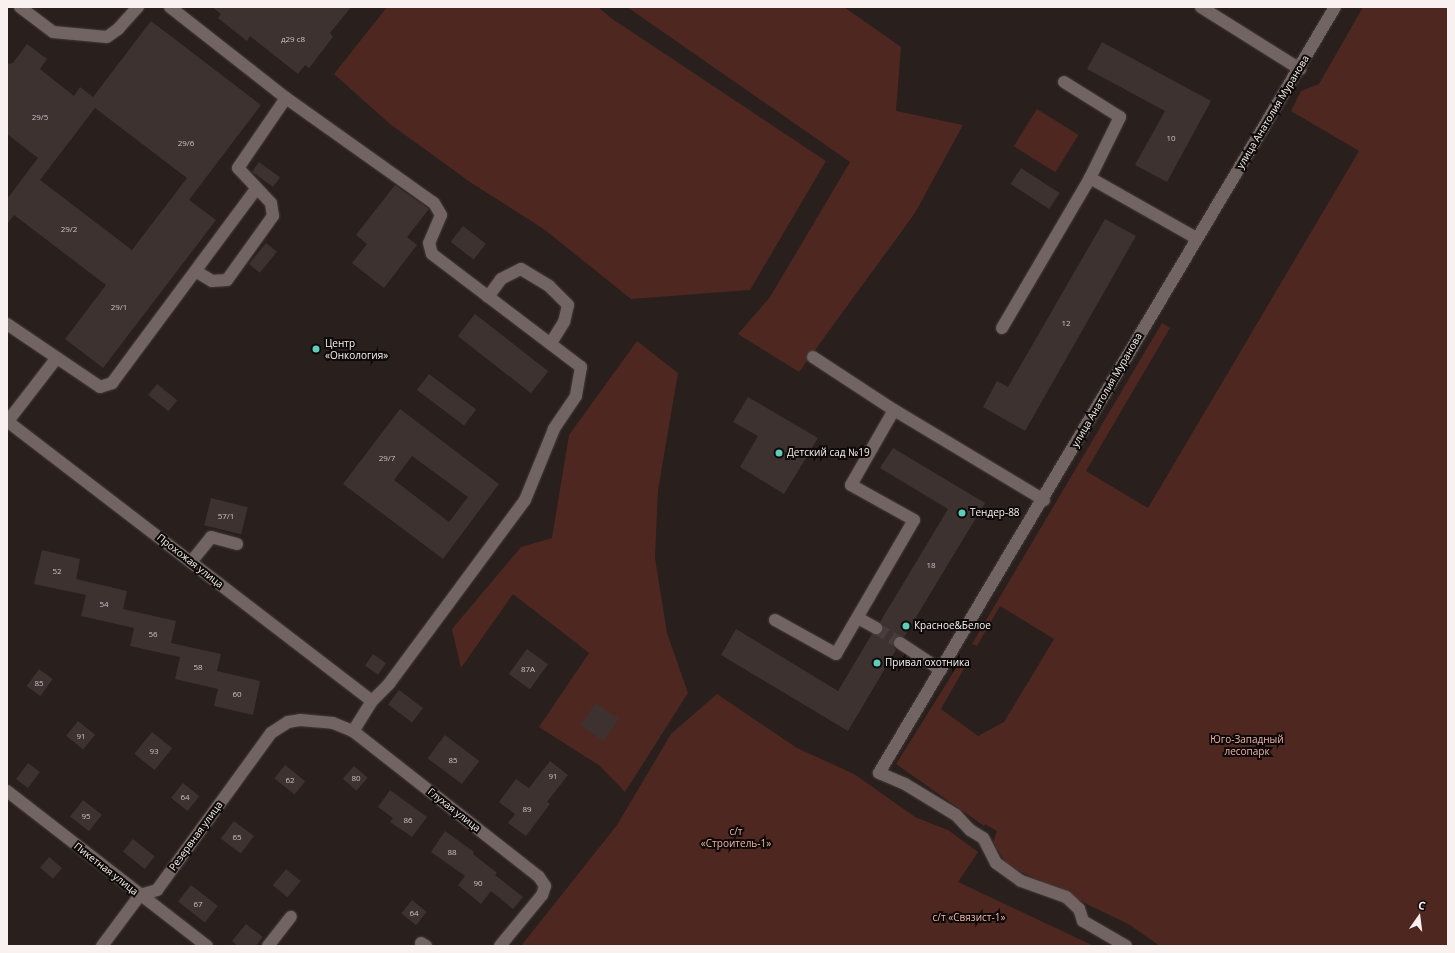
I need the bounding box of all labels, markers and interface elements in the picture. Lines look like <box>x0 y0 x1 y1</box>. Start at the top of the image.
house number: д29 с8 <box>281 34 305 44</box>
street label: улица Анатолия Муранова <box>1234 53 1312 171</box>
house number: 29/5 <box>32 112 48 122</box>
house number: 10 <box>1166 133 1176 143</box>
house number: 29/6 <box>178 138 194 148</box>
house number: 29/2 <box>61 224 77 234</box>
house number: 29/1 <box>111 302 127 312</box>
house number: 12 <box>1061 318 1071 328</box>
street label: улица Анатолия Муранова <box>1069 331 1145 449</box>
place label: Центр «Онкология» <box>325 337 388 360</box>
marker: Центр «Онкология» <box>310 343 322 355</box>
place label: Детский сад №19 <box>787 447 870 459</box>
marker: Детский сад №19 <box>774 448 784 458</box>
house number: 29/7 <box>379 453 395 463</box>
place label: Тендер-88 <box>970 507 1020 519</box>
marker: Тендер-88 <box>957 508 967 518</box>
house number: 57/1 <box>218 511 234 521</box>
street label: Прохожая улица <box>155 531 225 591</box>
house number: 18 <box>926 560 936 570</box>
house number: 52 <box>52 566 62 576</box>
house number: 54 <box>99 599 109 609</box>
place label: Красное&Белое <box>914 620 991 632</box>
marker: Красное&Белое <box>901 621 911 631</box>
house number: 56 <box>148 629 158 639</box>
place label: Привал охотника <box>885 657 970 669</box>
marker: Привал охотника <box>872 658 882 668</box>
house number: 58 <box>193 662 203 672</box>
house number: 87А <box>521 664 535 674</box>
house number: 85 <box>34 678 44 688</box>
house number: 60 <box>232 689 242 699</box>
house number: 91 <box>76 731 86 741</box>
park label: Юго-Западный лесопарк <box>1210 733 1284 756</box>
house number: 93 <box>149 746 159 756</box>
house number: 85 <box>448 755 458 765</box>
house number: 91 <box>548 771 558 781</box>
house number: 80 <box>351 773 361 783</box>
house number: 62 <box>285 775 295 785</box>
street label: Глухая улица <box>425 786 483 834</box>
house number: 64 <box>180 792 190 802</box>
street label: Резервная улица <box>167 799 225 873</box>
house number: 89 <box>522 804 532 814</box>
house number: 95 <box>81 811 91 821</box>
house number: 86 <box>403 815 413 825</box>
park label: с/т «Строитель-1» <box>701 825 771 848</box>
house number: 65 <box>232 832 242 842</box>
street label: Пикетная улица <box>72 840 140 898</box>
house number: 88 <box>447 847 457 857</box>
house number: 90 <box>473 878 483 888</box>
north arrow <box>1399 897 1439 937</box>
text: С <box>1417 897 1427 913</box>
house number: 67 <box>193 899 203 909</box>
house number: 64 <box>409 908 419 918</box>
park label: с/т «Связист-1» <box>933 912 1005 924</box>

